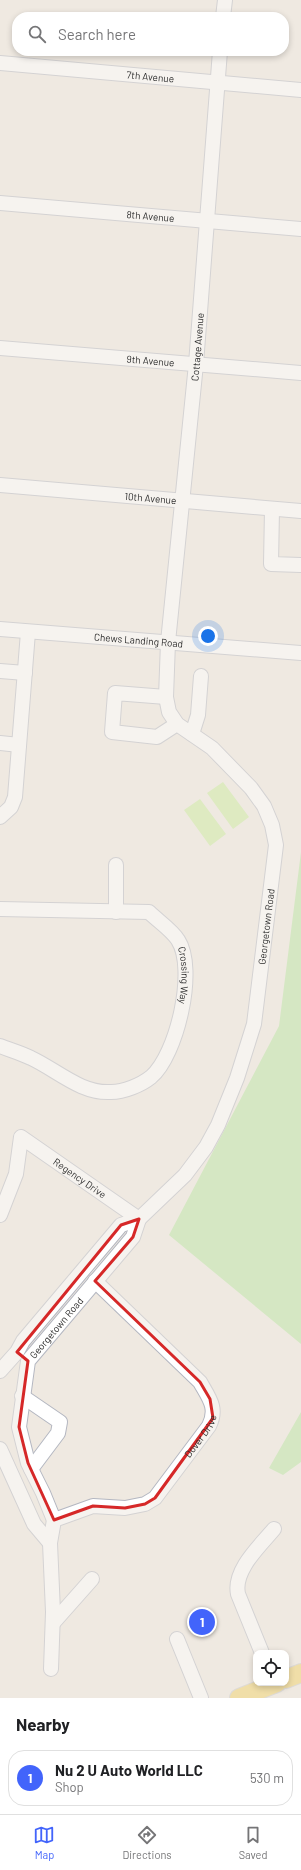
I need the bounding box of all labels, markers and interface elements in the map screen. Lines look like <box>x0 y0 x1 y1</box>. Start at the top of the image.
search box <box>12 12 289 56</box>
icon: search <box>26 23 48 45</box>
text: Search here <box>58 25 136 43</box>
street label: 7th Avenue <box>126 68 175 85</box>
street label: 8th Avenue <box>126 208 175 224</box>
street label: Cottage Avenue <box>188 312 206 382</box>
street label: 9th Avenue <box>126 353 175 368</box>
street label: 10th Avenue <box>124 490 177 506</box>
your location <box>198 626 218 646</box>
street label: Chews Landing Road <box>94 631 184 650</box>
street label: Georgetown Road <box>255 888 277 965</box>
street label: Crossing Way <box>176 945 192 1005</box>
street label: Regency Drive <box>51 1155 109 1200</box>
street label: Georgetown Road <box>27 1295 85 1361</box>
street label: Dover Drive <box>182 1414 219 1460</box>
pin: 1 <box>189 1607 215 1637</box>
map controls <box>253 1650 289 1686</box>
button: locate <box>253 1650 289 1686</box>
text: Nearby <box>16 1714 70 1734</box>
text: Nu 2 U Auto World LLC <box>55 1761 203 1779</box>
text: 1 <box>28 1770 32 1786</box>
text: 530 m <box>250 1770 284 1786</box>
text: Shop <box>55 1779 84 1795</box>
tab: Map <box>33 1824 55 1861</box>
tab: Directions <box>122 1824 172 1861</box>
tab: Saved <box>239 1824 268 1861</box>

